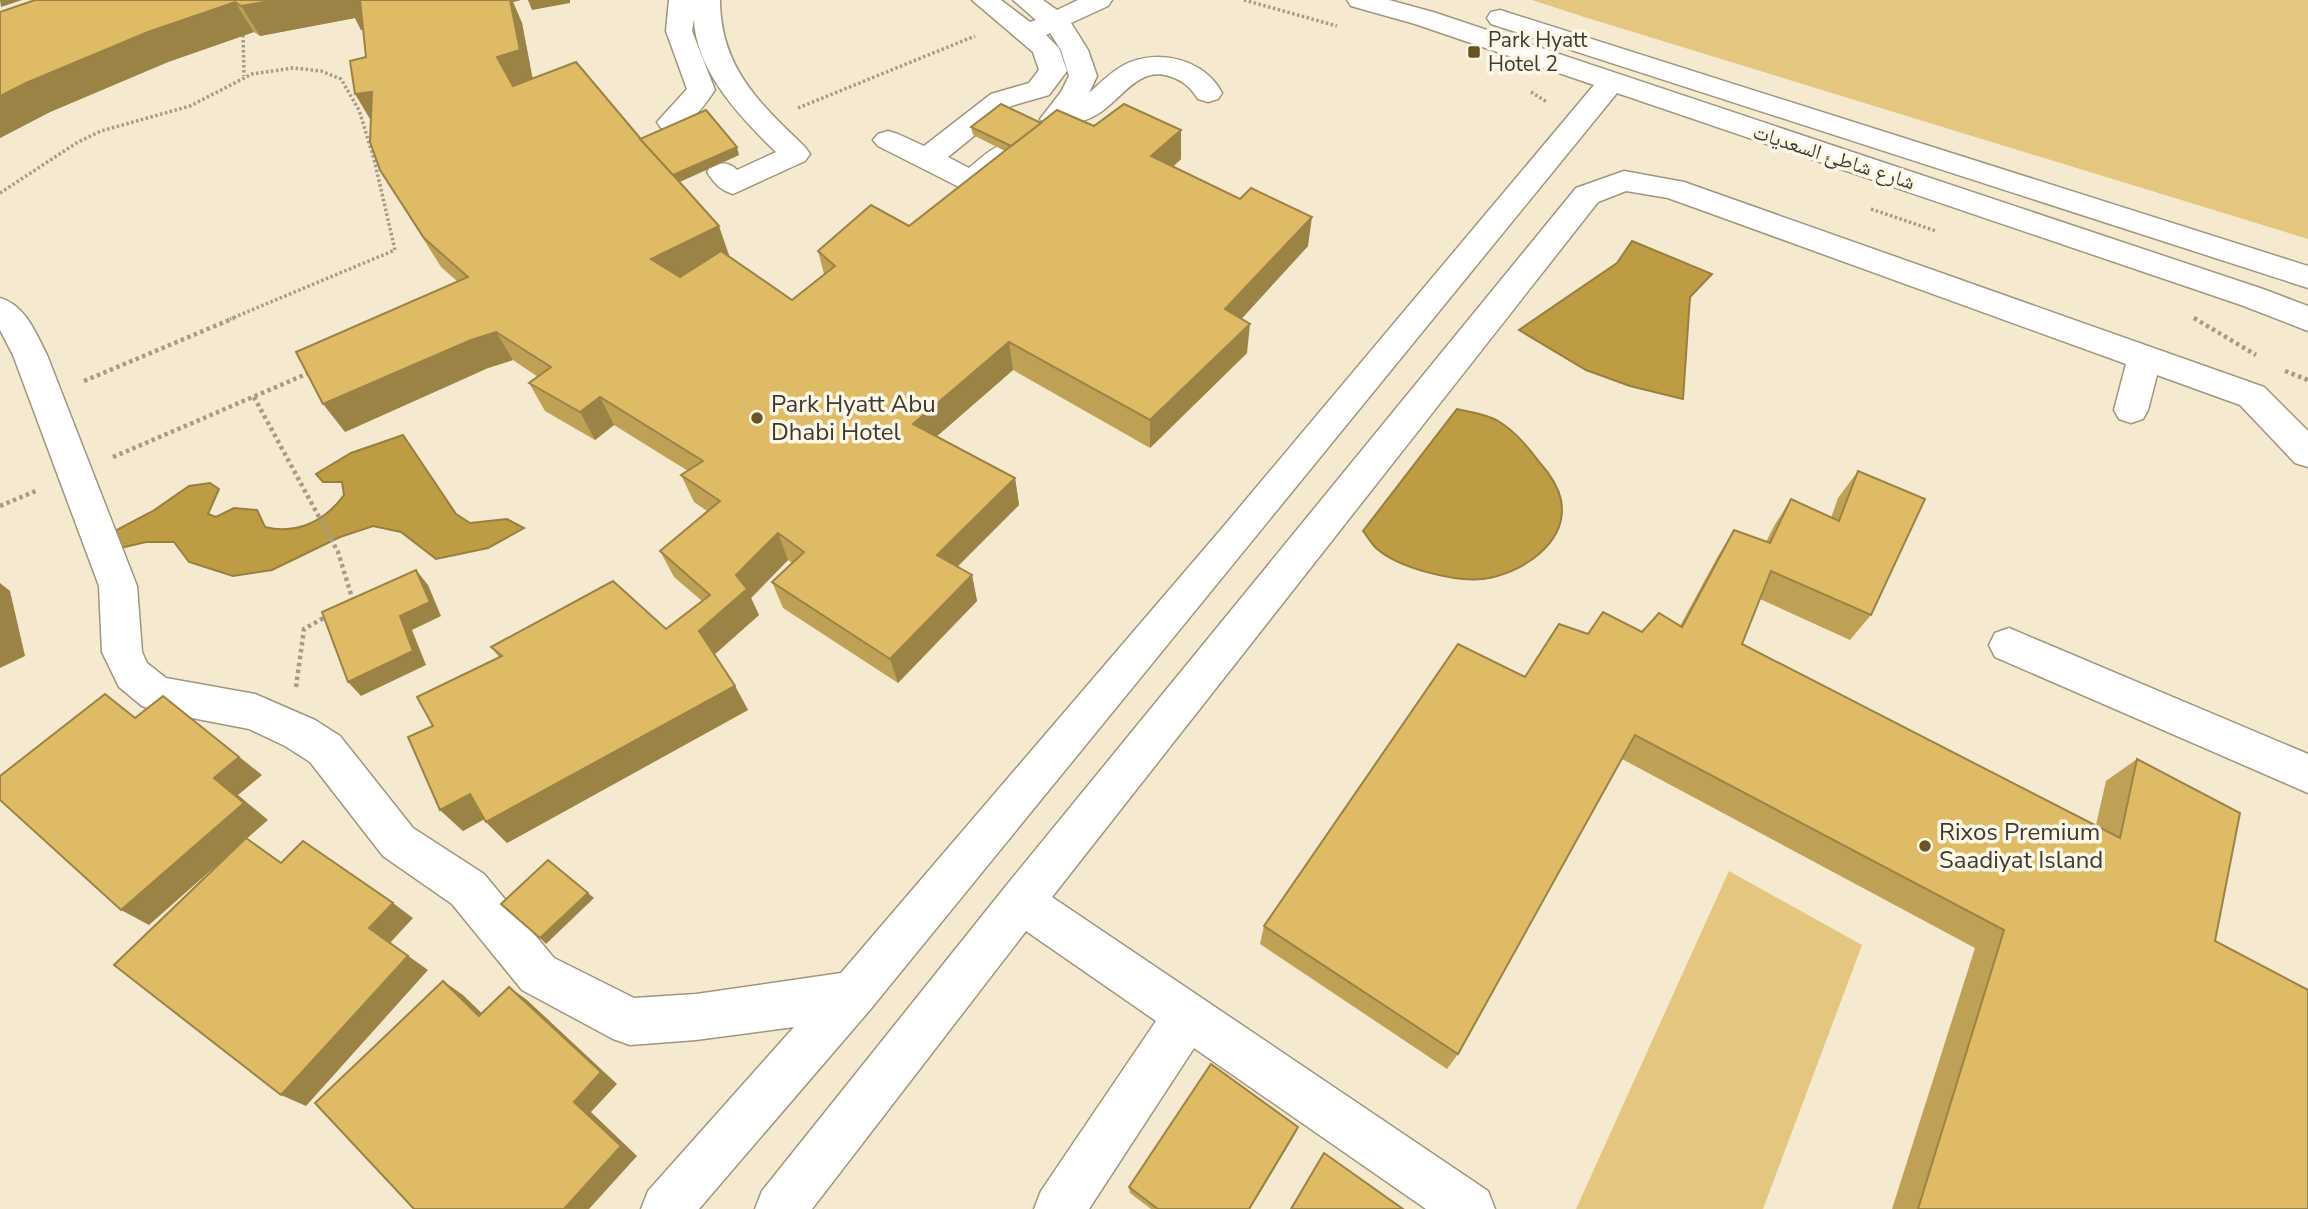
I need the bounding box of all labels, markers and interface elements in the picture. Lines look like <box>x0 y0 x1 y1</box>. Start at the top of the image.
place label: Park Hyatt Hotel 2 <box>1488 26 1588 78</box>
marker: Park Hyatt Hotel 2 <box>1466 44 1482 60</box>
street label: شارع شاطئ السعديات <box>1749 118 1919 196</box>
place label: Park Hyatt Abu Dhabi Hotel <box>771 388 936 448</box>
marker: Park Hyatt Abu Dhabi Hotel <box>749 410 765 426</box>
place label: Rixos Premium Saadiyat Island <box>1939 816 2103 876</box>
marker: Rixos Premium Saadiyat Island <box>1917 838 1933 854</box>

